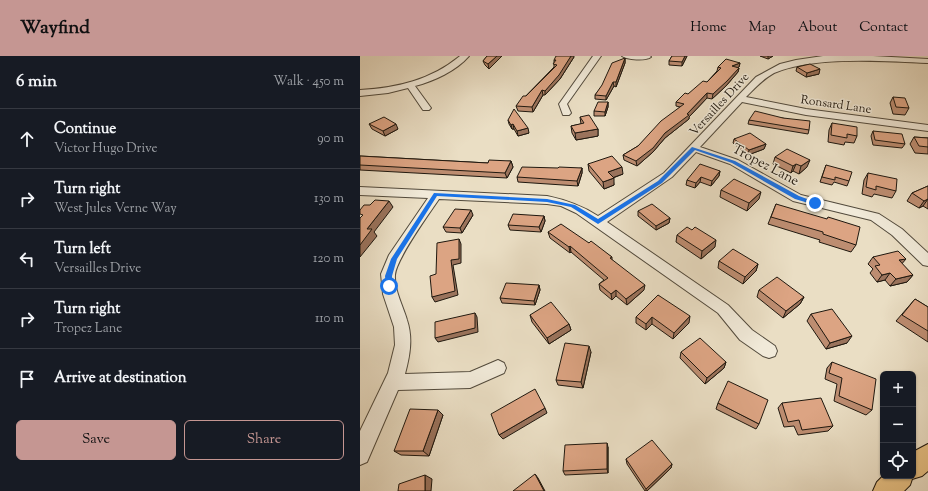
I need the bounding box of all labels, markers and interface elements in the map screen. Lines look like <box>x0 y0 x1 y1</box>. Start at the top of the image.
text: Wayfind <box>20 15 90 42</box>
text: Home <box>690 18 727 38</box>
text: Map <box>749 18 776 38</box>
text: About <box>798 18 837 38</box>
text: Contact <box>859 18 908 38</box>
street label: Versailles Drive <box>686 69 754 140</box>
text: 6 min <box>16 70 57 94</box>
text: Walk · 450 m <box>273 73 344 91</box>
street label: Ronsard Lane <box>799 91 873 119</box>
text: Continue <box>54 119 116 140</box>
icon: ahead <box>16 128 38 150</box>
text: 90 m <box>317 130 344 148</box>
text: Victor Hugo Drive <box>54 140 158 158</box>
street label: Tropez Lane <box>728 140 802 192</box>
text: Turn right <box>54 179 120 200</box>
icon: right <box>16 188 38 210</box>
text: 130 m <box>314 190 344 208</box>
route end <box>806 194 824 212</box>
text: West Jules Verne Way <box>54 200 177 218</box>
text: Turn left <box>54 239 111 260</box>
icon: left <box>16 248 38 270</box>
text: 120 m <box>313 250 344 268</box>
text: Versailles Drive <box>54 260 141 278</box>
route start <box>380 277 398 295</box>
text: Turn right <box>54 299 120 320</box>
icon: right <box>16 308 38 330</box>
text: 110 m <box>315 310 344 328</box>
text: Tropez Lane <box>54 320 122 338</box>
icon: arrive <box>16 368 38 390</box>
text: Arrive at destination <box>54 368 187 389</box>
map controls <box>880 371 916 479</box>
button: + <box>880 371 916 407</box>
button: − <box>880 407 916 443</box>
button: Save <box>16 420 176 460</box>
button: Share <box>184 420 344 460</box>
button: locate <box>880 443 916 479</box>

